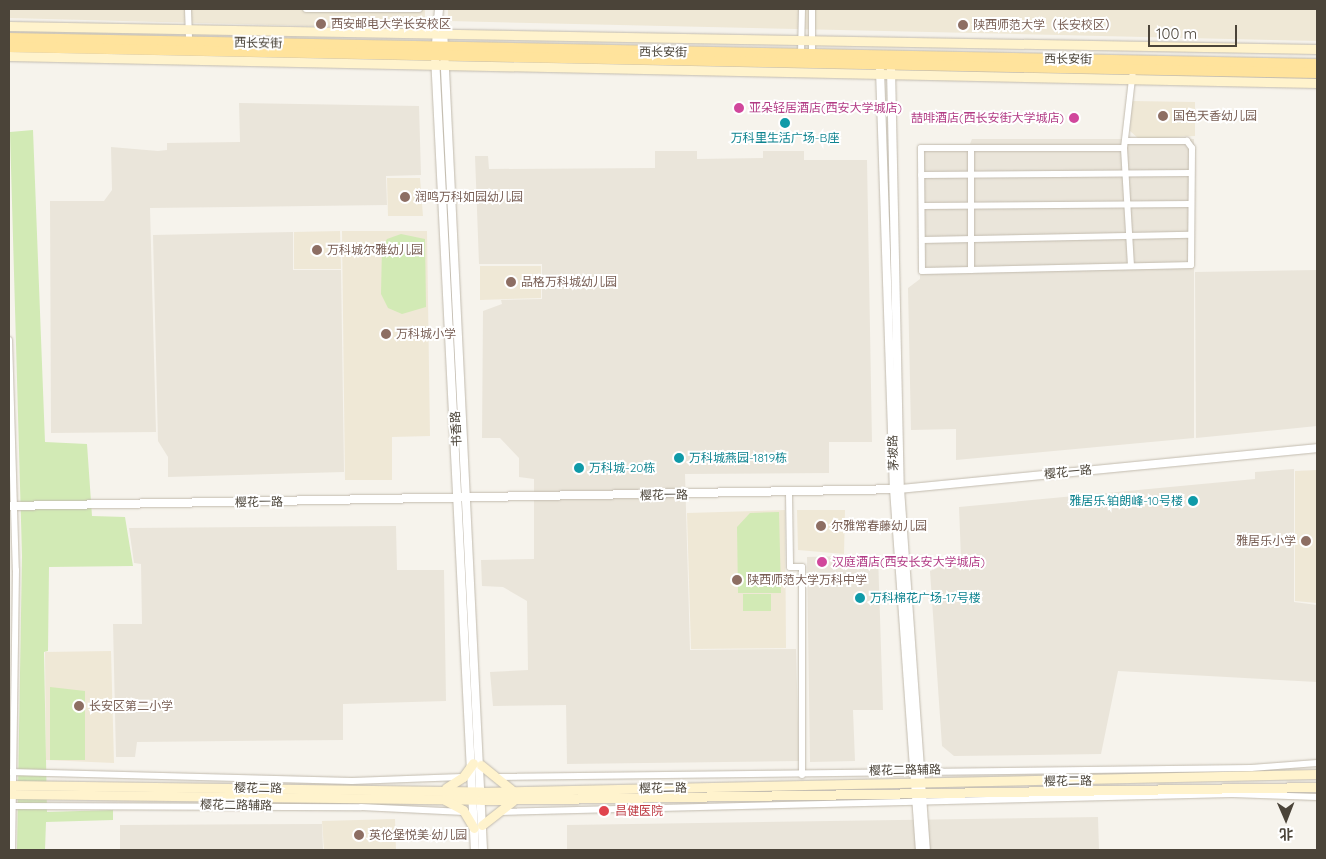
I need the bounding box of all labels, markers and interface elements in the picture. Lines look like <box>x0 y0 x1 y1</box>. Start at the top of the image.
scale bar <box>1151 15 1240 47</box>
place label: 西安邮电大学长安校区 <box>331 17 451 31</box>
marker: 西安邮电大学长安校区 <box>315 18 327 30</box>
place label: 陕西师范大学（长安校区） <box>973 18 1117 32</box>
marker: 陕西师范大学（长安校区） <box>957 19 969 31</box>
text: 100 m <box>1156 24 1197 43</box>
street label: 西长安街 <box>234 35 282 51</box>
street label: 西长安街 <box>639 44 687 60</box>
street label: 西长安街 <box>1044 51 1092 67</box>
place label: 亚朵轻居酒店(西安大学城店) <box>749 101 902 115</box>
marker: 亚朵轻居酒店(西安大学城店) <box>733 102 745 114</box>
place label: 国色天香幼儿园 <box>1173 109 1257 123</box>
marker: 国色天香幼儿园 <box>1157 110 1169 122</box>
place label: 喆啡酒店(西长安街大学城店) <box>911 111 1064 125</box>
marker: 喆啡酒店(西长安街大学城店) <box>1068 112 1080 124</box>
marker: 万科里生活广场-B座 <box>779 117 791 129</box>
place label: 万科里生活广场-B座 <box>731 131 839 145</box>
place label: 润鸣万科如园幼儿园 <box>415 190 523 204</box>
marker: 润鸣万科如园幼儿园 <box>399 191 411 203</box>
place label: 万科城尔雅幼儿园 <box>327 243 423 257</box>
marker: 万科城尔雅幼儿园 <box>311 244 323 256</box>
place label: 品格万科城幼儿园 <box>521 275 617 289</box>
marker: 品格万科城幼儿园 <box>505 276 517 288</box>
place label: 万科城小学 <box>396 327 456 341</box>
marker: 万科城小学 <box>380 328 392 340</box>
street label: 书香路 <box>448 411 464 447</box>
street label: 茅坡路 <box>885 435 901 471</box>
place label: 万科城燕园-1819栋 <box>689 451 787 465</box>
marker: 万科城燕园-1819栋 <box>673 452 685 464</box>
place label: 万科城-20栋 <box>589 461 655 475</box>
marker: 万科城-20栋 <box>573 462 585 474</box>
street label: 樱花一路 <box>1043 462 1093 482</box>
street label: 樱花一路 <box>640 487 688 503</box>
street label: 樱花一路 <box>235 494 283 510</box>
place label: 雅居乐.铂朗峰-10号楼 <box>1069 494 1183 508</box>
marker: 雅居乐.铂朗峰-10号楼 <box>1187 495 1199 507</box>
place label: 尔雅常春藤幼儿园 <box>831 519 927 533</box>
marker: 尔雅常春藤幼儿园 <box>815 520 827 532</box>
place label: 雅居乐小学 <box>1236 534 1296 548</box>
marker: 雅居乐小学 <box>1300 535 1312 547</box>
place label: 汉庭酒店(西安长安大学城店) <box>832 555 985 569</box>
marker: 汉庭酒店(西安长安大学城店) <box>816 556 828 568</box>
place label: 陕西师范大学万科中学 <box>747 573 867 587</box>
marker: 陕西师范大学万科中学 <box>731 574 743 586</box>
place label: 万科棉花广场-17号楼 <box>870 591 981 605</box>
marker: 万科棉花广场-17号楼 <box>854 592 866 604</box>
place label: 长安区第二小学 <box>89 699 173 713</box>
marker: 长安区第二小学 <box>73 700 85 712</box>
street label: 樱花二路辅路 <box>869 762 941 778</box>
street label: 樱花二路 <box>1044 773 1092 789</box>
street label: 樱花二路 <box>234 780 282 796</box>
street label: 樱花二路 <box>639 780 687 796</box>
north arrow <box>1261 794 1311 844</box>
street label: 樱花二路辅路 <box>200 797 272 813</box>
marker: 昌健医院 <box>597 804 611 818</box>
place label: 昌健医院 <box>615 804 663 818</box>
text: 北 <box>1279 825 1293 843</box>
place label: 英伦堡悦美·幼儿园 <box>369 828 467 842</box>
marker: 英伦堡悦美·幼儿园 <box>353 829 365 841</box>

